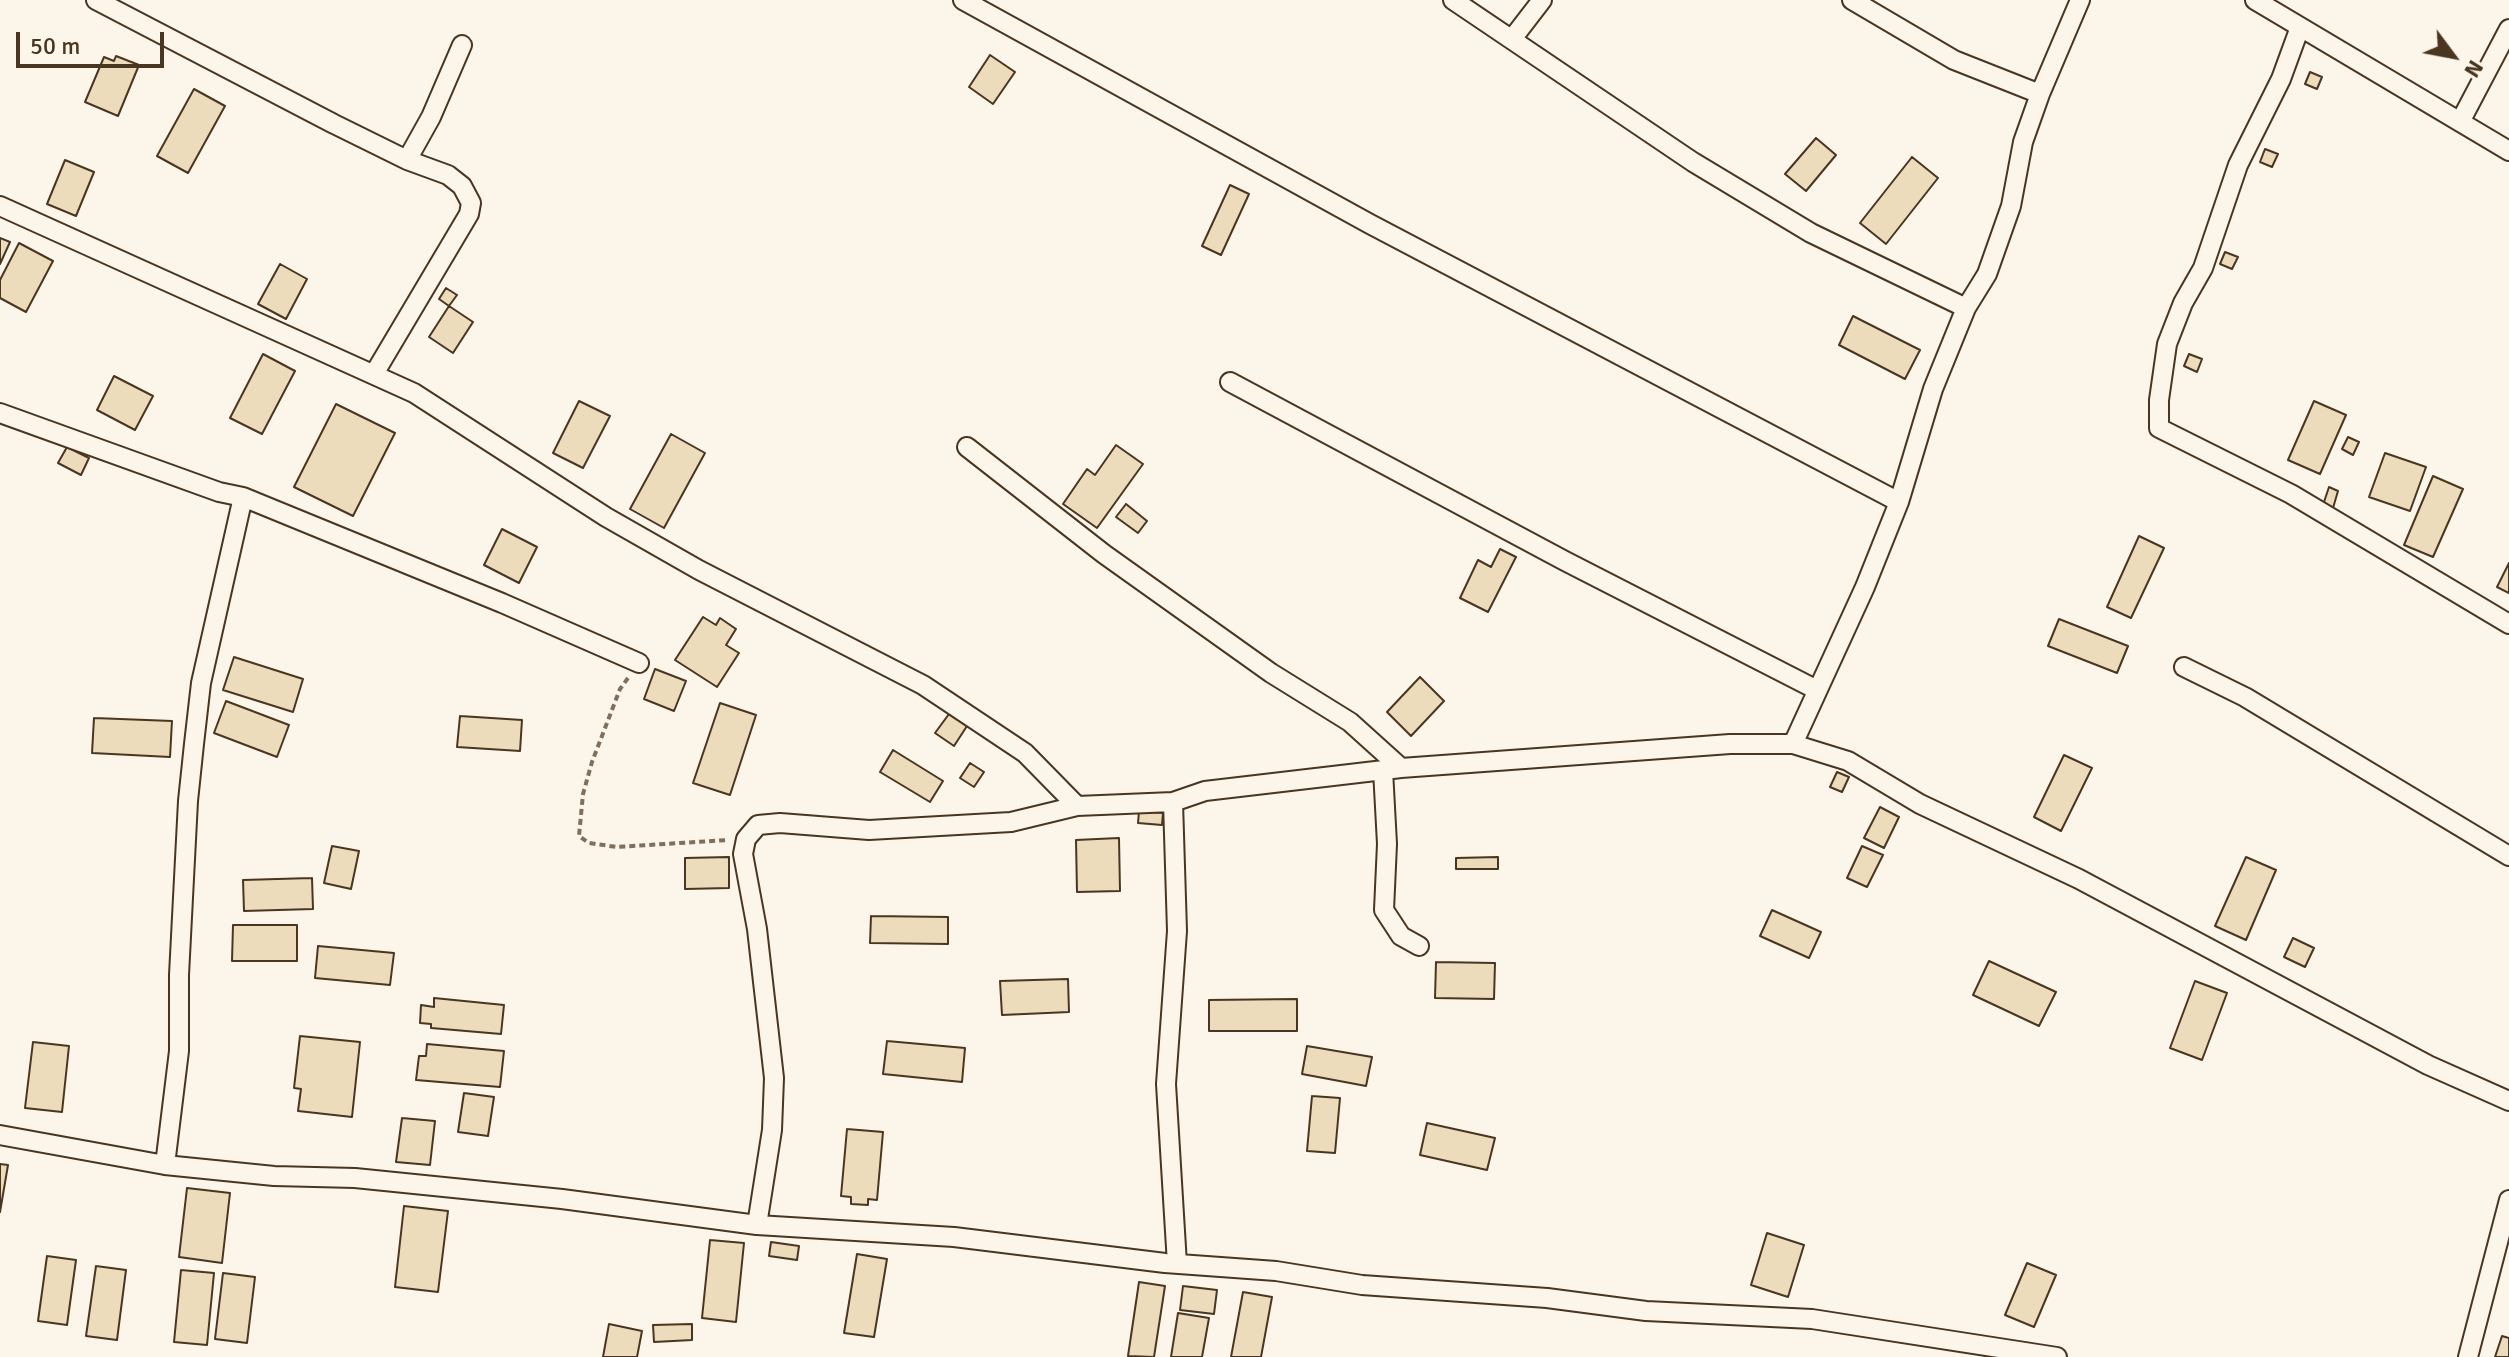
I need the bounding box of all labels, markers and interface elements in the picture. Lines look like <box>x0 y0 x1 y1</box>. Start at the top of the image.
scale bar <box>20 16 168 66</box>
north arrow <box>2413 16 2493 96</box>
text: 50 m <box>30 31 80 61</box>
text: N <box>2458 55 2489 83</box>

